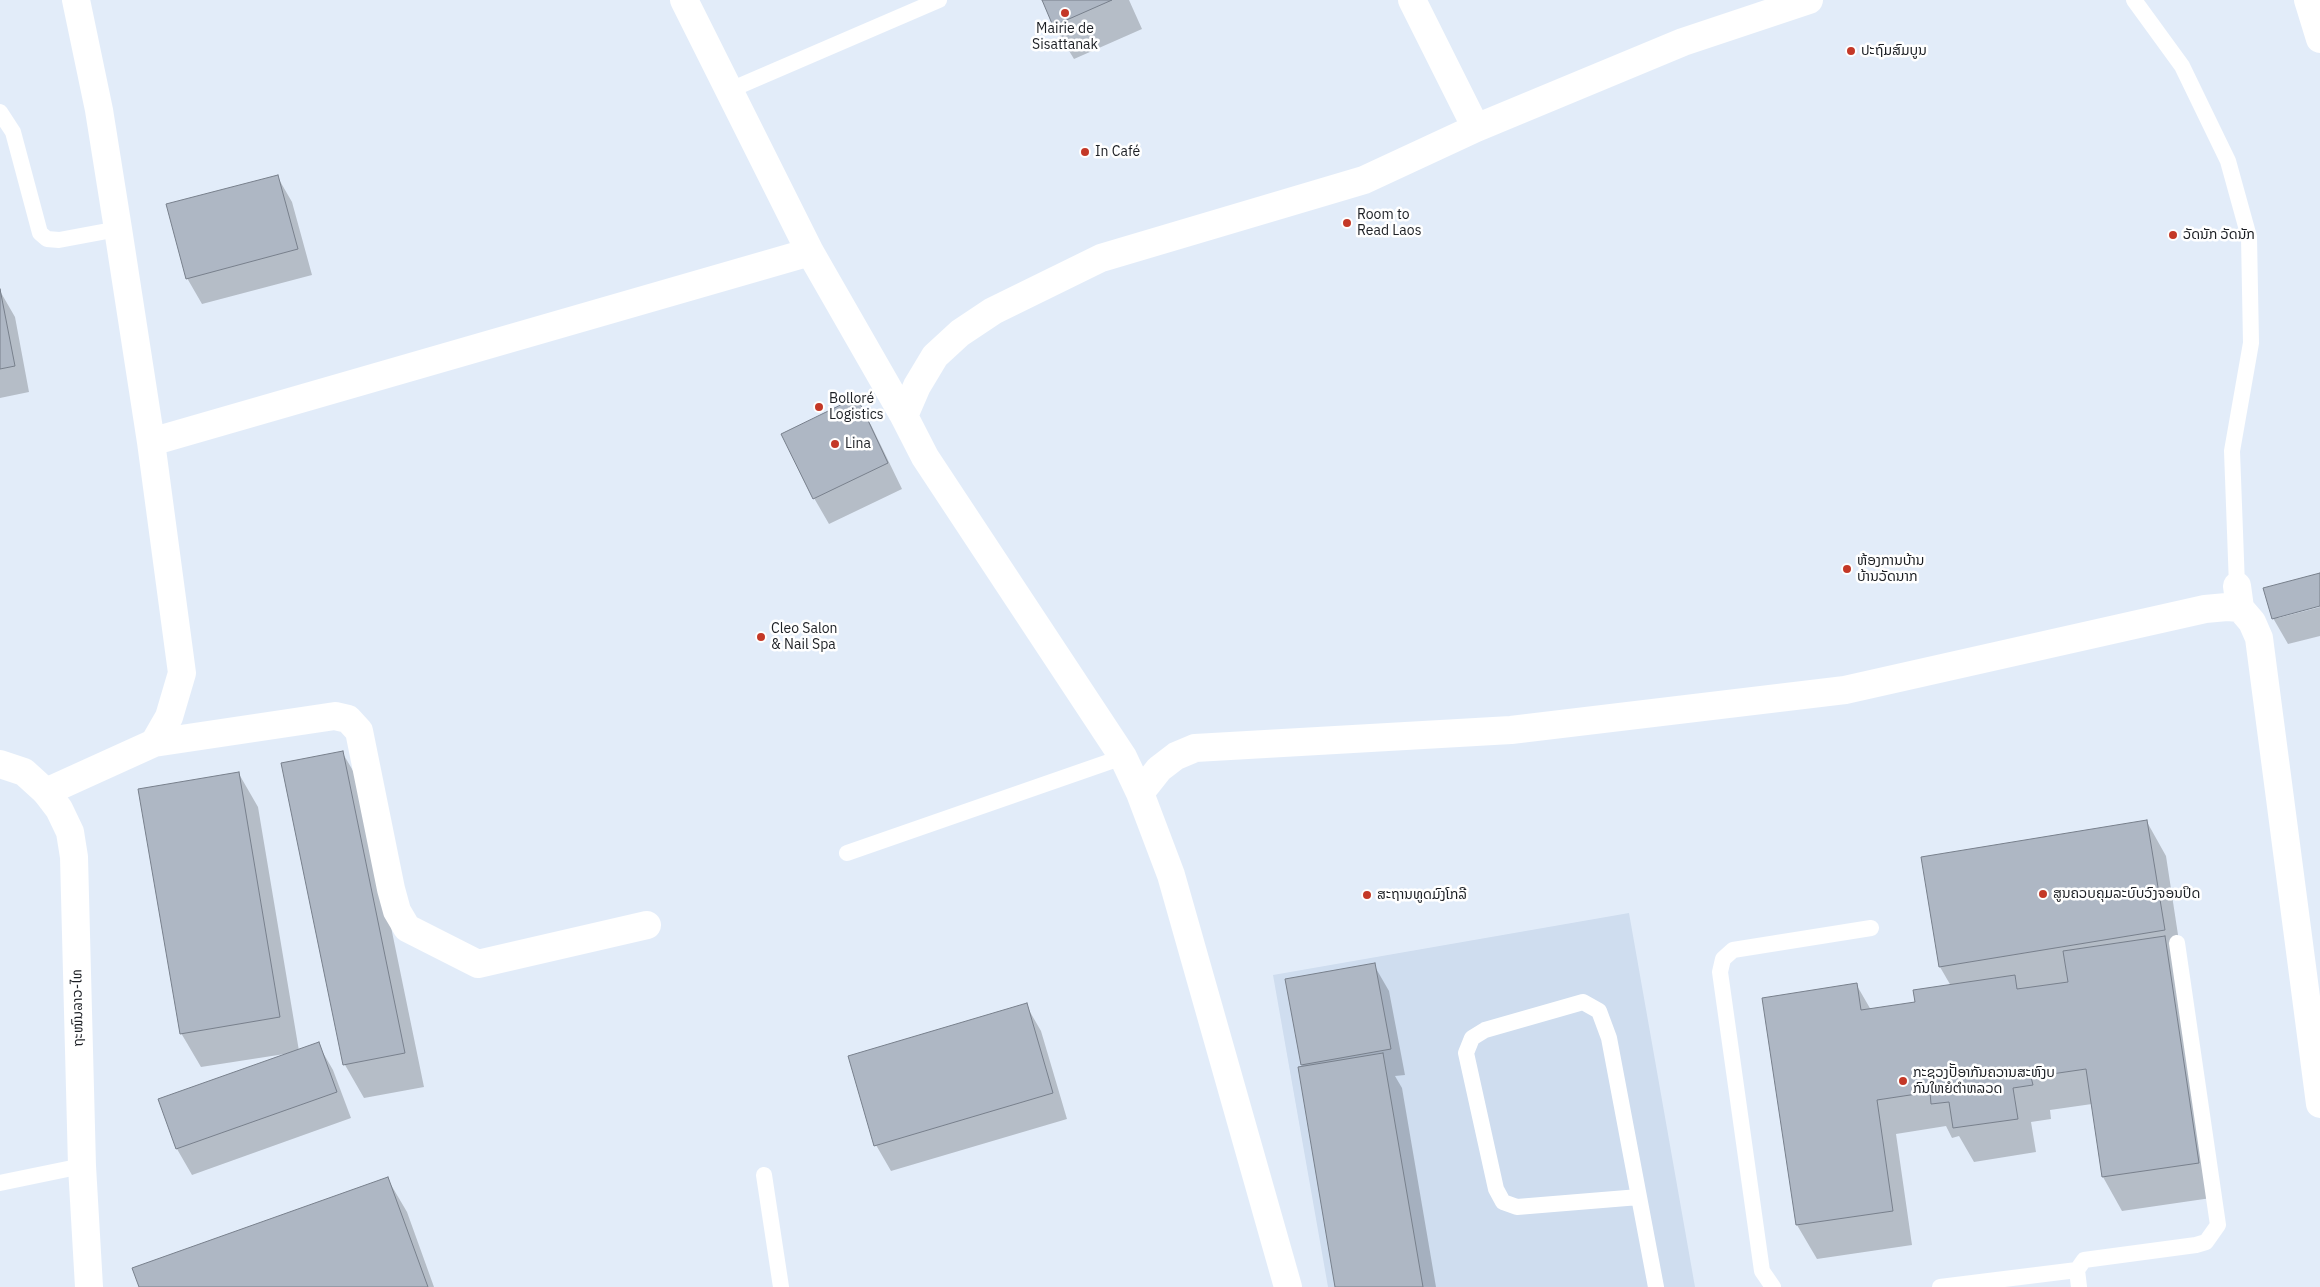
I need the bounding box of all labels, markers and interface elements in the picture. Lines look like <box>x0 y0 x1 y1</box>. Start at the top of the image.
marker: Mairie de Sisattanak <box>1059 7 1071 19</box>
place label: Mairie de Sisattanak <box>1032 21 1098 54</box>
place label: ປະຖົມສົມບູນ <box>1861 43 1927 59</box>
marker: ປະຖົມສົມບູນ <box>1845 45 1857 57</box>
place label: In Café <box>1095 144 1140 160</box>
marker: In Café <box>1079 146 1091 158</box>
place label: Room to Read Laos <box>1357 207 1421 240</box>
marker: Room to Read Laos <box>1341 217 1353 229</box>
place label: ວັດນັກ ວັດນັກ <box>2183 227 2255 243</box>
marker: ວັດນັກ ວັດນັກ <box>2167 229 2179 241</box>
place label: Bolloré Logistics <box>829 391 884 424</box>
marker: Bolloré Logistics <box>813 401 825 413</box>
place label: Lina <box>845 436 871 452</box>
marker: Lina <box>829 438 841 450</box>
place label: ຫ້ອງການບ້ານ ບ້ານວັດນາກ <box>1857 553 1924 586</box>
marker: ຫ້ອງການບ້ານ ບ້ານວັດນາກ <box>1841 563 1853 575</box>
place label: Cleo Salon & Nail Spa <box>771 621 838 654</box>
marker: Cleo Salon & Nail Spa <box>755 631 767 643</box>
place label: ສູນຄວບຄຸມລະບົບວົງຈອນປິດ <box>2053 886 2200 902</box>
place label: ສະຖານທູດມົງໂກລີ <box>1377 887 1467 903</box>
marker: ສູນຄວບຄຸມລະບົບວົງຈອນປິດ <box>2037 888 2049 900</box>
marker: ສະຖານທູດມົງໂກລີ <box>1361 889 1373 901</box>
street label: ຖະໜົນລາວ-ໄທ <box>69 969 87 1047</box>
place label: ກະຊວງປັັອາກັນຄວານສະຫົງບ ກົນໃຫຍໍຕຳຫລວດ <box>1913 1065 2055 1098</box>
marker: ກະຊວງປັັອາກັນຄວານສະຫົງບ ກົນໃຫຍໍຕຳຫລວດ <box>1897 1075 1909 1087</box>

